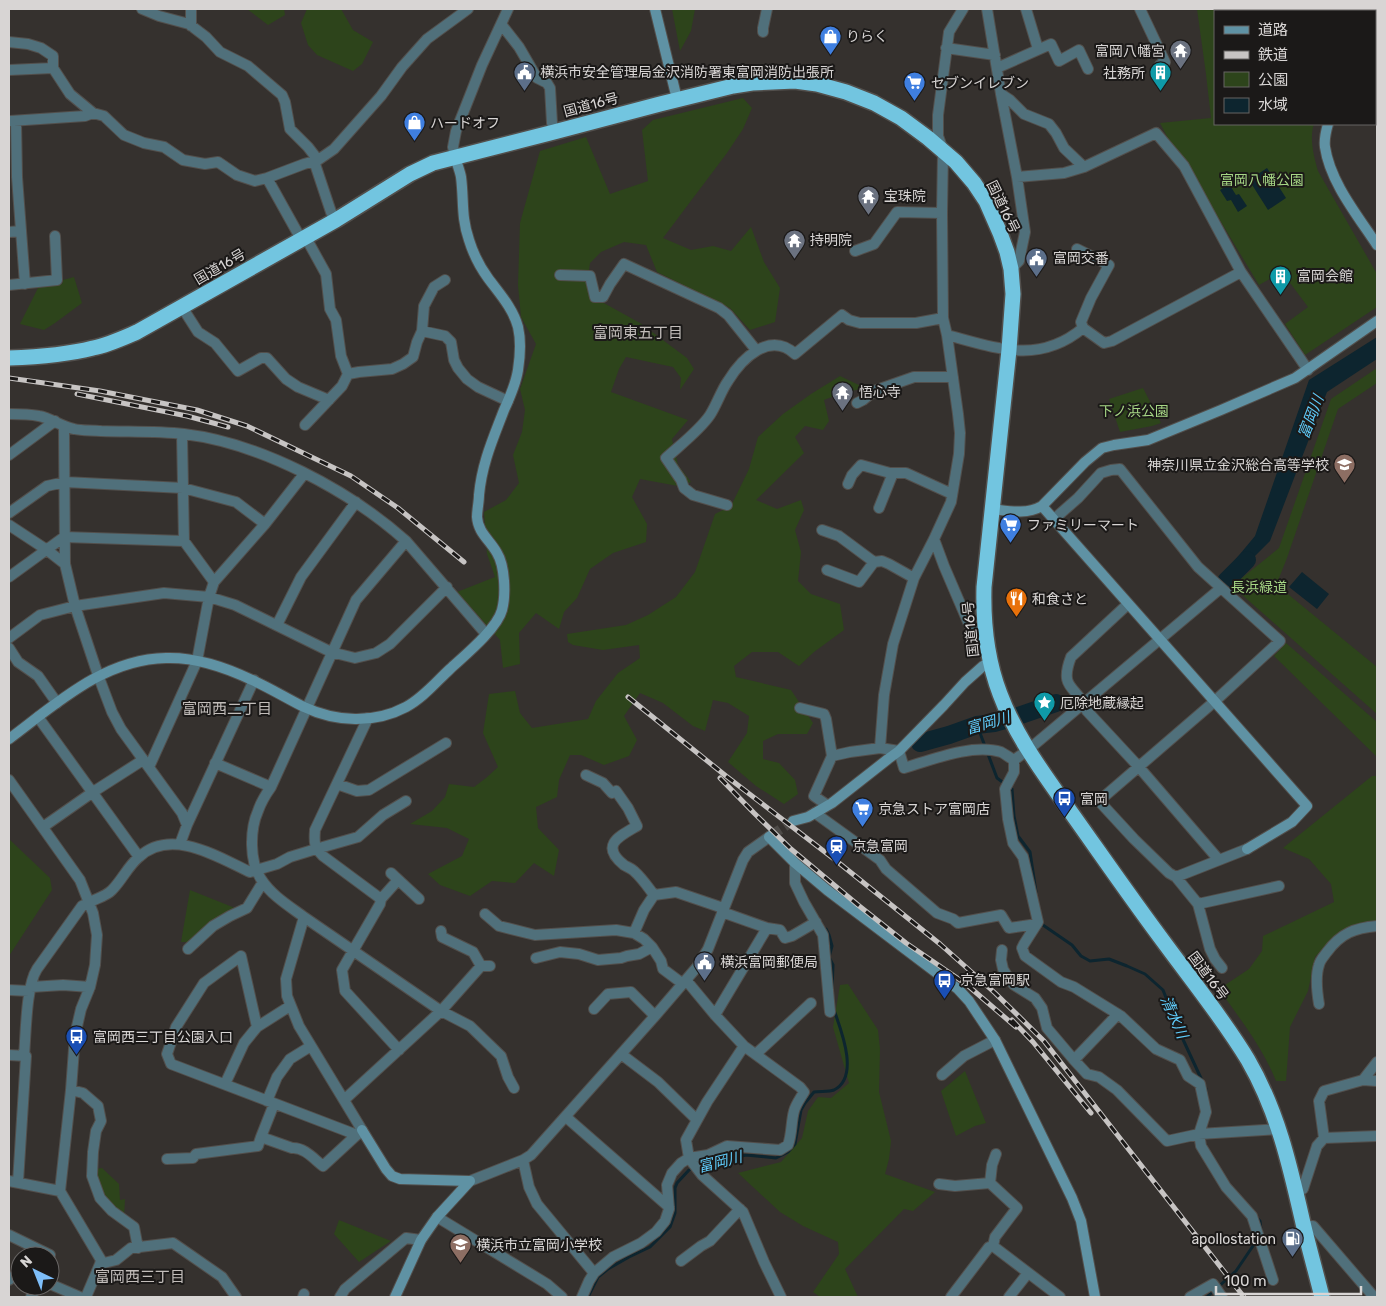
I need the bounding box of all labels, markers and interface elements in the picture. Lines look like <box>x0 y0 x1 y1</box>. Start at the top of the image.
legend <box>1214 10 1376 125</box>
text: 道路 <box>1258 21 1288 39</box>
shop icon: りらく <box>818 24 842 55</box>
place label: りらく <box>846 28 888 45</box>
temple icon: 富岡八幡宮 <box>1169 39 1193 70</box>
place label: 富岡八幡宮 <box>1095 43 1165 60</box>
text: 鉄道 <box>1258 46 1288 64</box>
public building icon: 横浜市安全管理局金沢消防署東富岡消防出張所 <box>512 60 536 91</box>
building icon: 社務所 <box>1149 61 1173 92</box>
place label: 横浜市安全管理局金沢消防署東富岡消防出張所 <box>540 64 834 81</box>
place label: 社務所 <box>1103 65 1145 82</box>
supermarket icon: セブンイレブン <box>903 71 927 102</box>
text: 公園 <box>1258 71 1288 89</box>
place label: セブンイレブン <box>931 75 1029 92</box>
street label: 国道16号 <box>562 89 620 121</box>
text: 水域 <box>1258 96 1288 114</box>
shop icon: ハードオフ <box>402 111 426 142</box>
place label: ハードオフ <box>430 115 500 132</box>
park label: 富岡八幡公園 <box>1220 172 1304 189</box>
street label: 国道16号 <box>983 178 1023 236</box>
temple icon: 宝珠院 <box>856 184 880 215</box>
place label: 宝珠院 <box>884 188 926 205</box>
temple icon: 持明院 <box>782 228 806 259</box>
place label: 持明院 <box>810 232 852 249</box>
street label: 国道16号 <box>191 246 249 288</box>
public building icon: 富岡交番 <box>1025 246 1049 277</box>
place label: 富岡交番 <box>1053 250 1109 267</box>
building icon: 富岡会館 <box>1269 264 1293 295</box>
place label: 富岡会館 <box>1297 268 1353 285</box>
district label: 富岡東五丁目 <box>593 324 683 342</box>
temple icon: 悟心寺 <box>831 380 855 411</box>
place label: 悟心寺 <box>859 384 901 401</box>
water label: 富岡川 <box>1295 391 1328 441</box>
park label: 下ノ浜公園 <box>1099 403 1169 420</box>
school or university icon: 神奈川県立金沢総合高等学校 <box>1333 453 1357 484</box>
place label: 神奈川県立金沢総合高等学校 <box>1147 457 1329 474</box>
supermarket icon: ファミリーマート <box>999 513 1023 544</box>
place label: ファミリーマート <box>1027 517 1139 534</box>
park label: 長浜緑道 <box>1231 579 1287 596</box>
restaurant icon: 和食さと <box>1004 587 1028 618</box>
place label: 和食さと <box>1032 591 1088 608</box>
street label: 国道16号 <box>960 600 982 658</box>
place icon: 厄除地蔵縁起 <box>1032 691 1056 722</box>
place label: 厄除地蔵縁起 <box>1060 695 1144 712</box>
district label: 富岡西二丁目 <box>182 700 272 718</box>
water label: 富岡川 <box>964 708 1014 738</box>
bus stop icon: 富岡 <box>1052 787 1076 818</box>
place label: 富岡 <box>1080 791 1108 808</box>
supermarket icon: 京急ストア富岡店 <box>850 797 874 828</box>
place label: 京急ストア富岡店 <box>878 801 990 818</box>
station icon: 京急富岡 <box>824 834 848 865</box>
place label: 京急富岡 <box>852 838 908 855</box>
street label: 国道16号 <box>1184 948 1232 1004</box>
public building icon: 横浜富岡郵便局 <box>692 950 716 981</box>
place label: 横浜富岡郵便局 <box>720 954 818 971</box>
bus stop icon: 京急富岡駅 <box>932 968 956 999</box>
place label: 京急富岡駅 <box>960 972 1030 989</box>
water label: 清水川 <box>1157 993 1192 1043</box>
bus stop icon: 富岡西三丁目公園入口 <box>65 1025 89 1056</box>
place label: 富岡西三丁目公園入口 <box>93 1029 233 1046</box>
water label: 富岡川 <box>696 1147 746 1176</box>
fuel station icon: apollostation <box>1280 1227 1304 1258</box>
place label: apollostation <box>1191 1231 1276 1248</box>
school or university icon: 横浜市立富岡小学校 <box>448 1233 472 1264</box>
place label: 横浜市立富岡小学校 <box>476 1237 602 1254</box>
north arrow <box>10 1246 60 1296</box>
text: N <box>17 1252 36 1272</box>
scale bar <box>1216 1264 1361 1296</box>
district label: 富岡西三丁目 <box>95 1268 185 1286</box>
text: 100 m <box>1224 1272 1266 1290</box>

